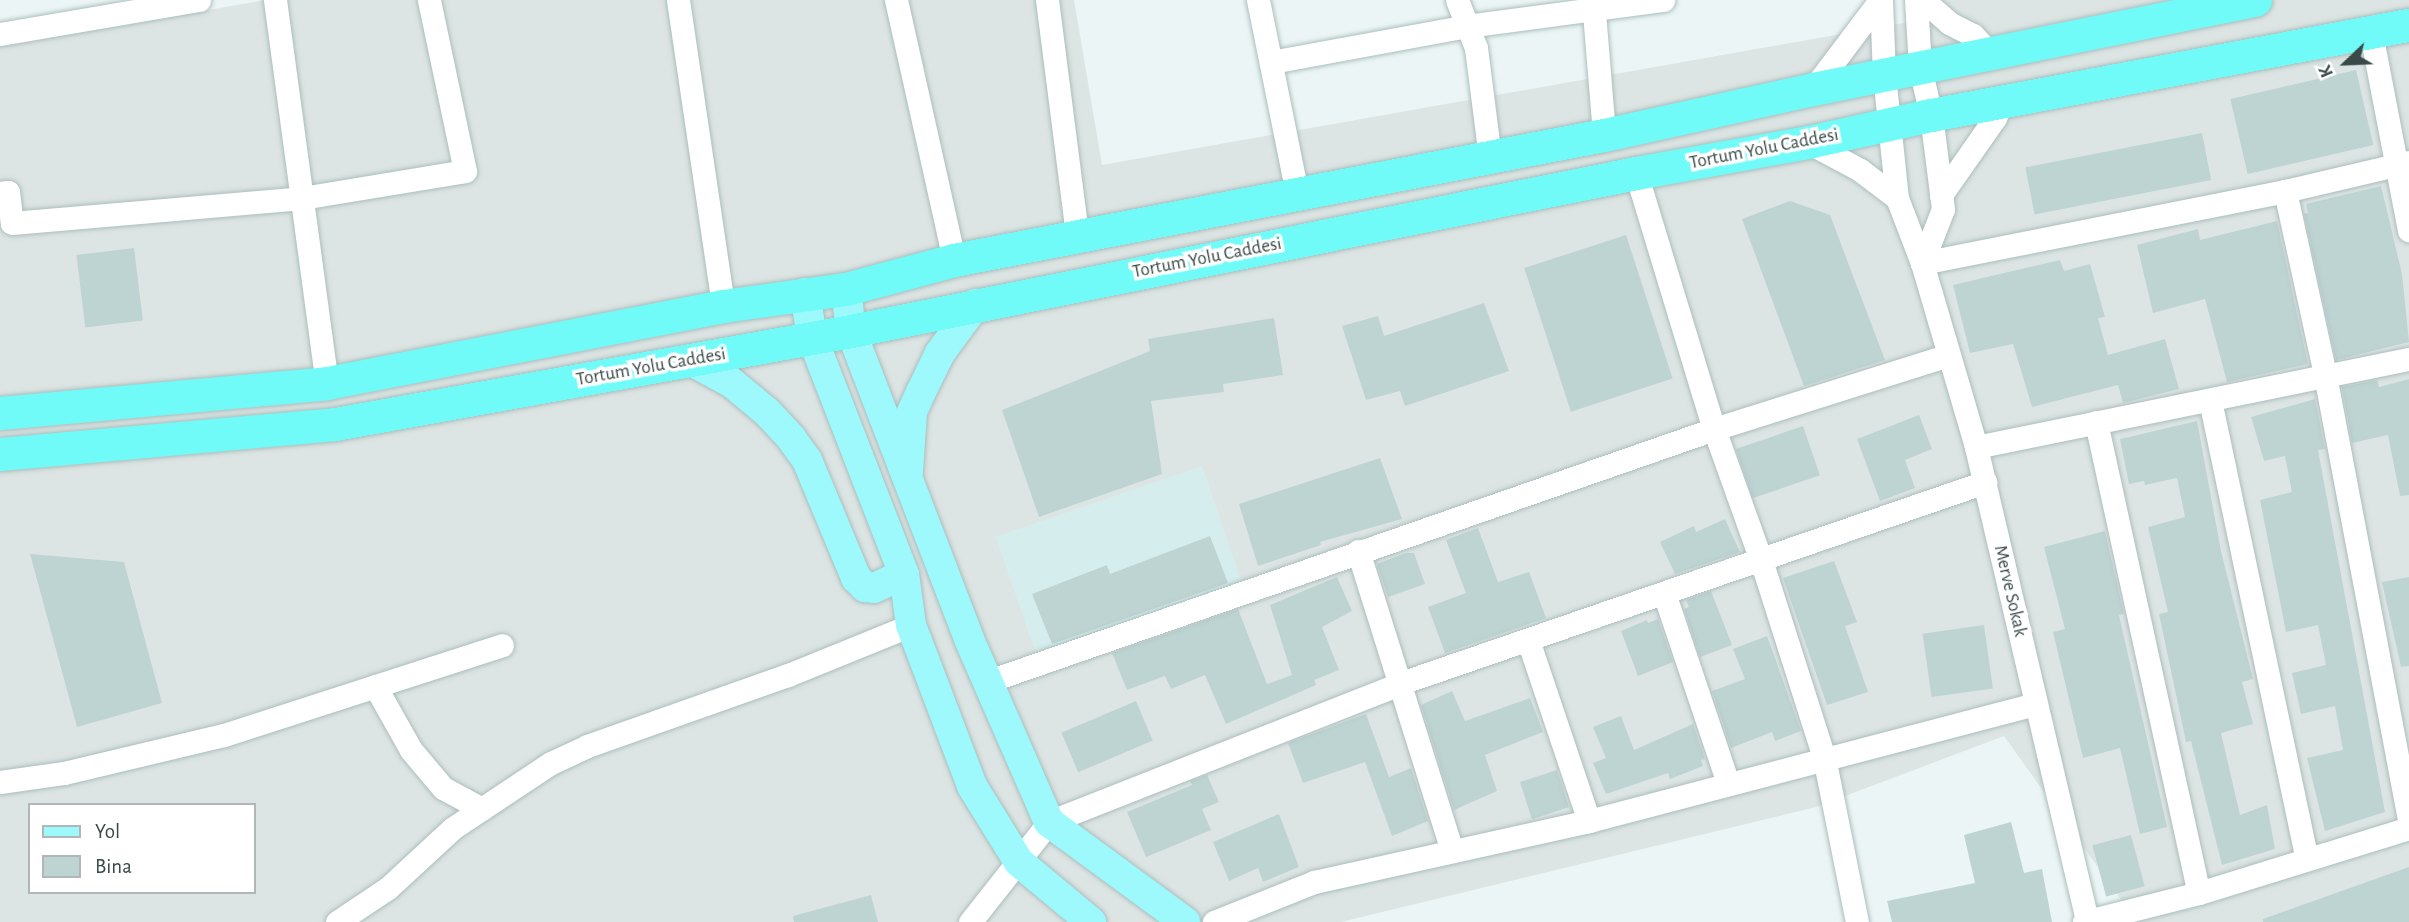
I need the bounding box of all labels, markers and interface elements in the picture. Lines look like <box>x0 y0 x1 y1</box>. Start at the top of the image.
north arrow <box>2311 28 2381 98</box>
text: K <box>2315 63 2337 80</box>
street label: Tortum Yolu Caddesi <box>1687 123 1841 175</box>
street label: Tortum Yolu Caddesi <box>1130 232 1284 284</box>
street label: Tortum Yolu Caddesi <box>574 343 728 391</box>
street label: Merve Sokak <box>1988 543 2032 639</box>
legend <box>28 803 256 894</box>
text: Yol <box>95 821 120 842</box>
text: Bina <box>95 856 132 877</box>

